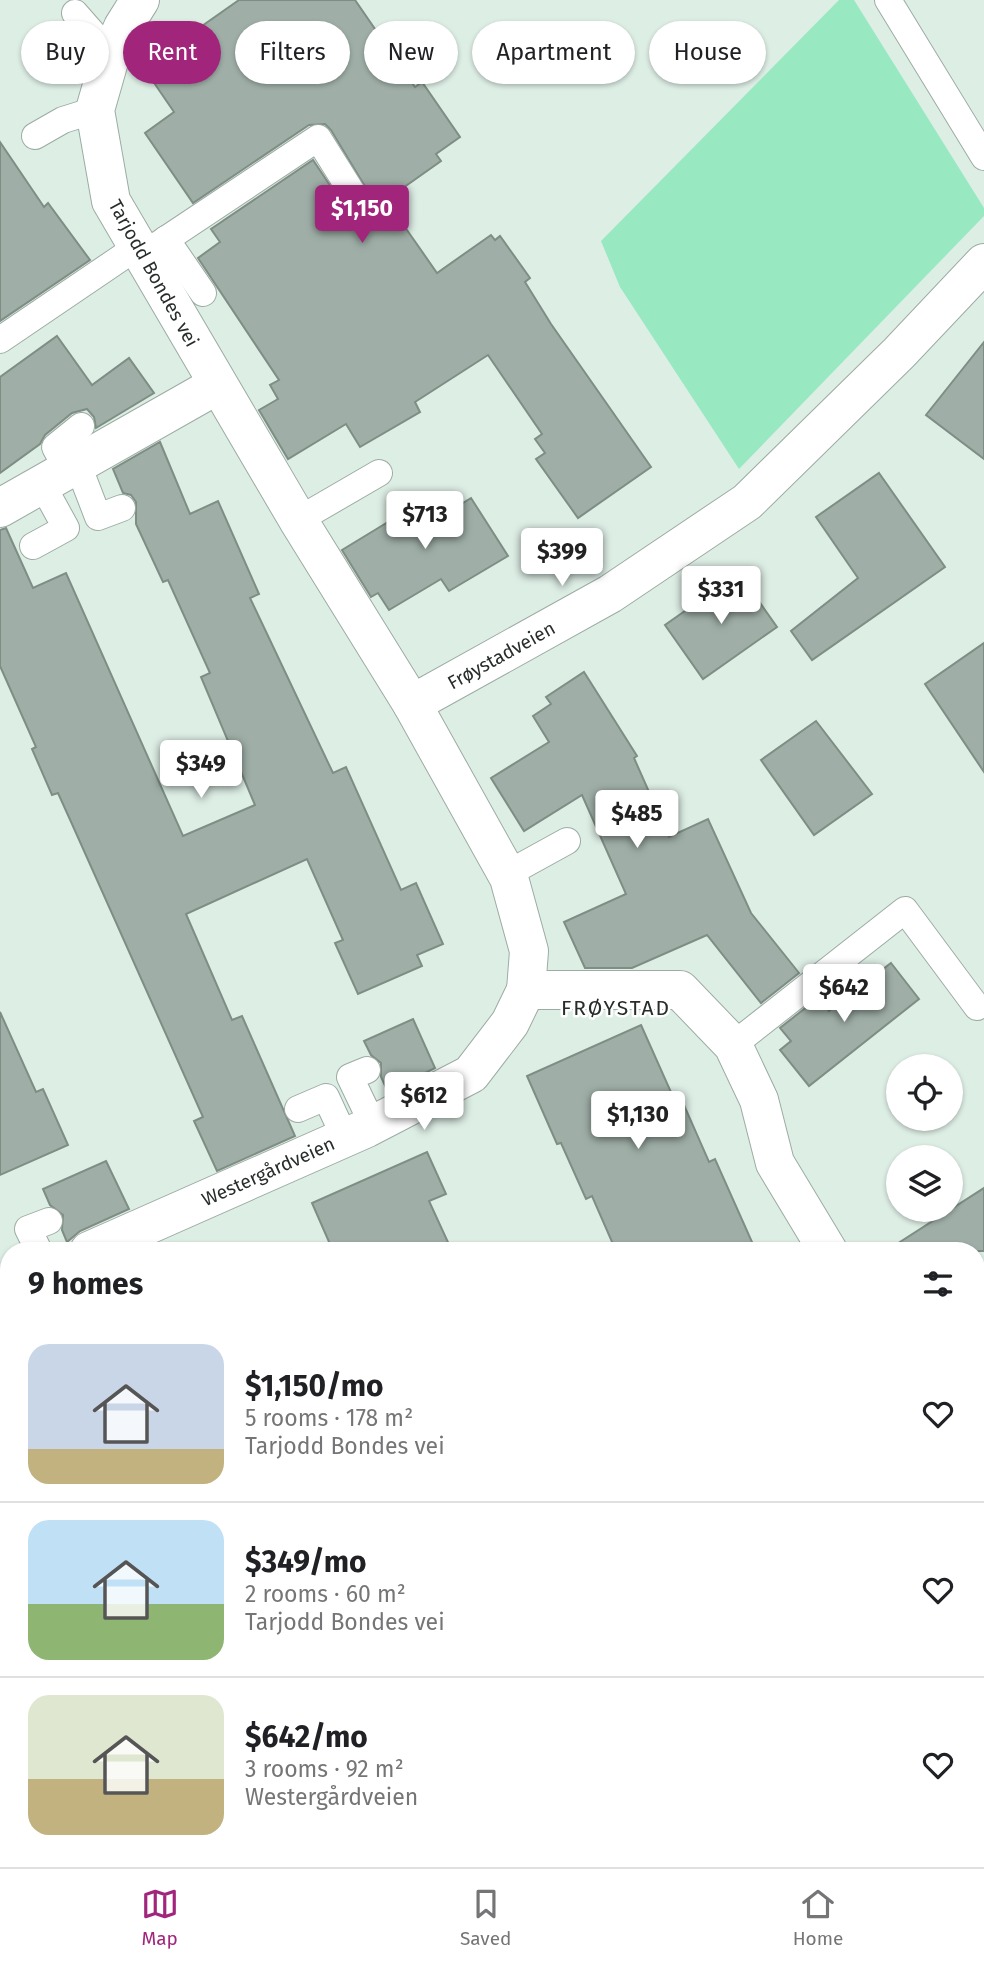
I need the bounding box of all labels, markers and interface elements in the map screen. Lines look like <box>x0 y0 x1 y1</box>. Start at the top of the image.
chip: Buy <box>21 21 109 84</box>
chip: Rent <box>123 21 221 84</box>
chip: Filters <box>235 21 350 84</box>
chip: New <box>364 21 458 84</box>
chip: Apartment <box>472 21 635 84</box>
chip: House <box>649 21 766 84</box>
pin: $1,150 <box>305 186 419 245</box>
text: $1,150 <box>331 194 393 222</box>
street label: Tarjodd Bondes vei <box>104 196 204 351</box>
pin: $713 <box>384 491 466 551</box>
text: $713 <box>402 500 448 528</box>
pin: $399 <box>521 528 603 588</box>
text: $399 <box>537 537 587 565</box>
pin: $331 <box>680 566 762 626</box>
text: $331 <box>698 575 744 603</box>
street label: Frøystadveien <box>443 616 559 694</box>
pin: $349 <box>160 740 242 800</box>
text: $349 <box>176 749 226 777</box>
pin: $485 <box>596 790 678 850</box>
text: $485 <box>611 799 663 827</box>
pin: $642 <box>803 964 885 1024</box>
text: $642 <box>819 973 869 1001</box>
district label: FRØYSTAD <box>561 995 671 1021</box>
map controls <box>886 1054 963 1222</box>
button: locate <box>886 1054 963 1131</box>
pin: $612 <box>383 1072 465 1132</box>
text: $612 <box>401 1081 447 1109</box>
pin: $1,130 <box>581 1092 695 1151</box>
text: $1,130 <box>607 1100 669 1128</box>
street label: Westergårdveien <box>198 1132 338 1211</box>
button: layers <box>886 1145 963 1222</box>
icon: filters <box>919 1265 957 1303</box>
text: 9 homes <box>28 1266 143 1302</box>
text: $1,150/mo <box>245 1368 384 1404</box>
icon: home <box>84 1372 168 1456</box>
icon: heart <box>919 1395 957 1433</box>
text: 5 rooms · 178 m² <box>245 1404 413 1432</box>
text: Tarjodd Bondes vei <box>245 1432 445 1460</box>
text: $349/mo <box>245 1544 367 1580</box>
icon: home <box>84 1548 168 1632</box>
icon: heart <box>919 1571 957 1609</box>
text: 2 rooms · 60 m² <box>245 1580 406 1608</box>
text: Tarjodd Bondes vei <box>245 1608 445 1636</box>
text: $642/mo <box>245 1719 368 1755</box>
icon: home <box>84 1723 168 1807</box>
icon: heart <box>919 1746 957 1784</box>
text: 3 rooms · 92 m² <box>245 1755 404 1783</box>
text: Westergårdveien <box>245 1783 418 1811</box>
tab: Map <box>141 1885 179 1950</box>
tab: Saved <box>460 1885 511 1950</box>
tab: Home <box>793 1885 843 1950</box>

